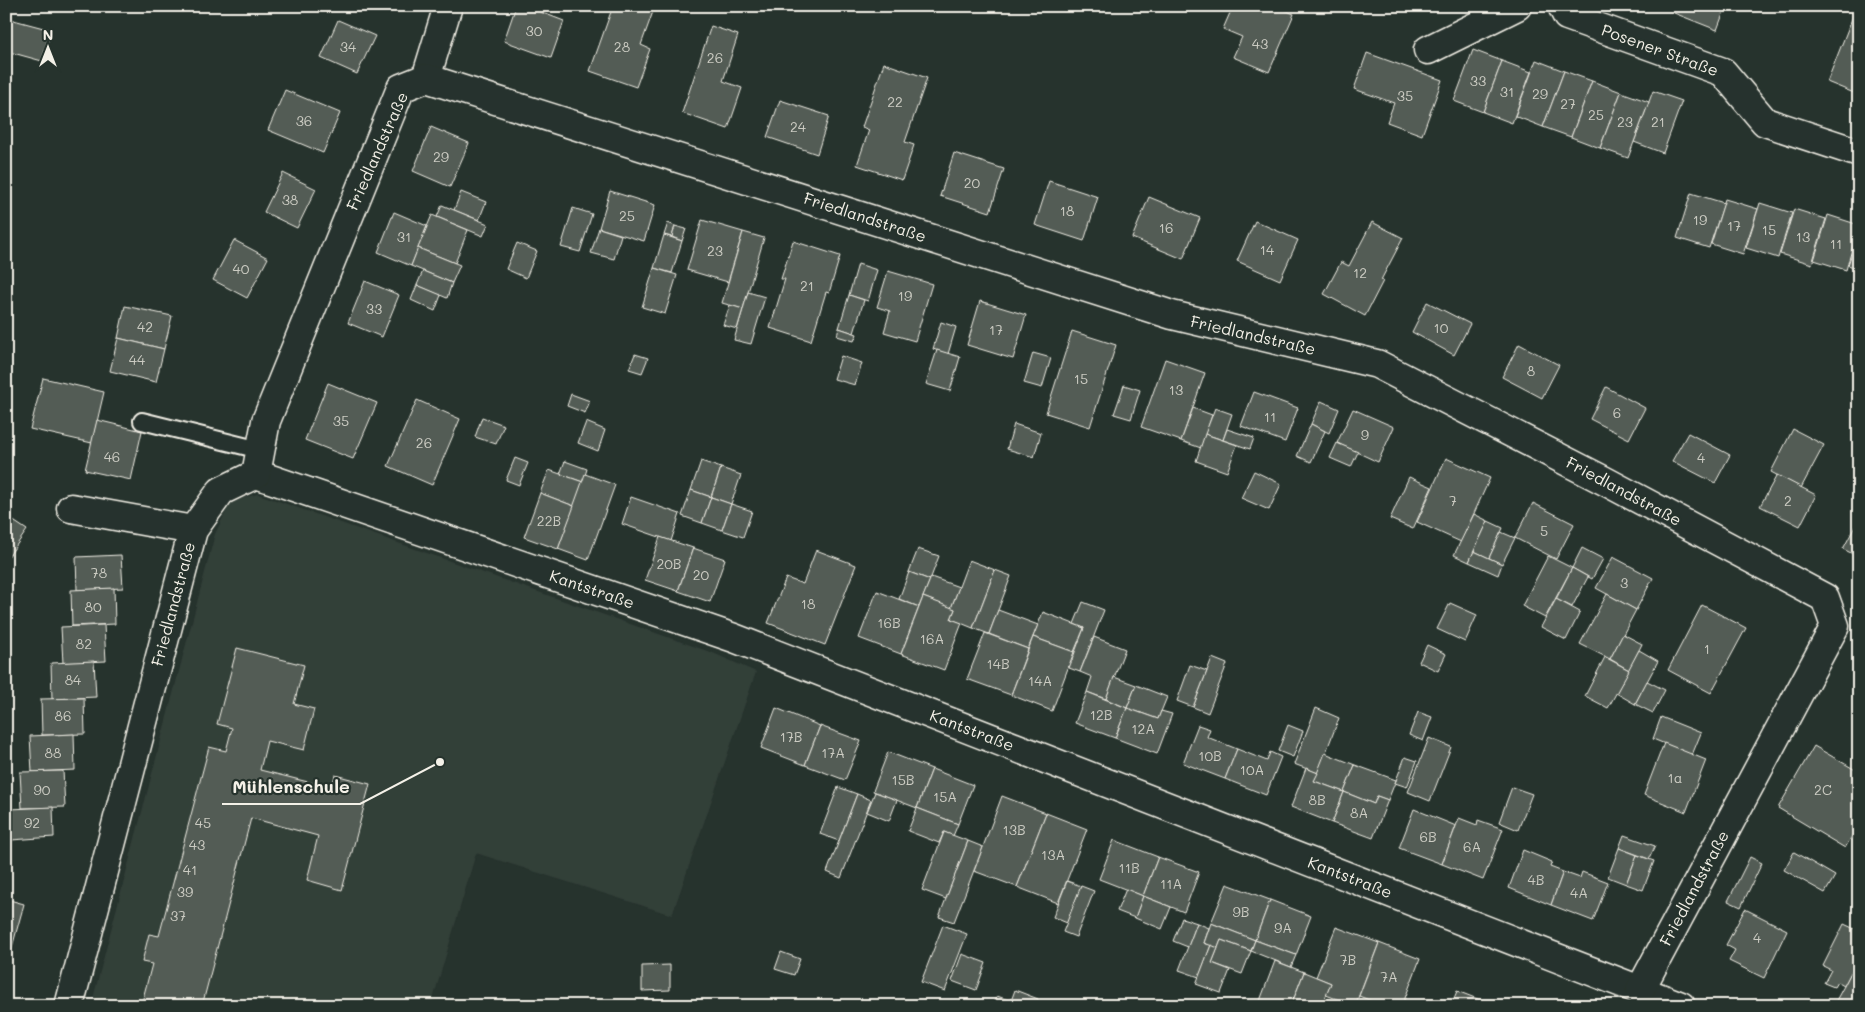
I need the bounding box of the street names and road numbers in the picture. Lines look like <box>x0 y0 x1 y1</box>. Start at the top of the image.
street label: Posener Straße <box>1599 19 1722 80</box>
street label: Friedlandstraße <box>341 88 412 213</box>
street label: Friedlandstraße <box>801 187 929 246</box>
street label: Friedlandstraße <box>1188 310 1318 359</box>
street label: Friedlandstraße <box>1563 451 1686 530</box>
street label: Friedlandstraße <box>146 539 199 668</box>
street label: Kantstraße <box>547 564 637 613</box>
street label: Kantstraße <box>927 704 1017 755</box>
street label: Friedlandstraße <box>1654 826 1733 949</box>
street label: Kantstraße <box>1305 851 1395 902</box>

